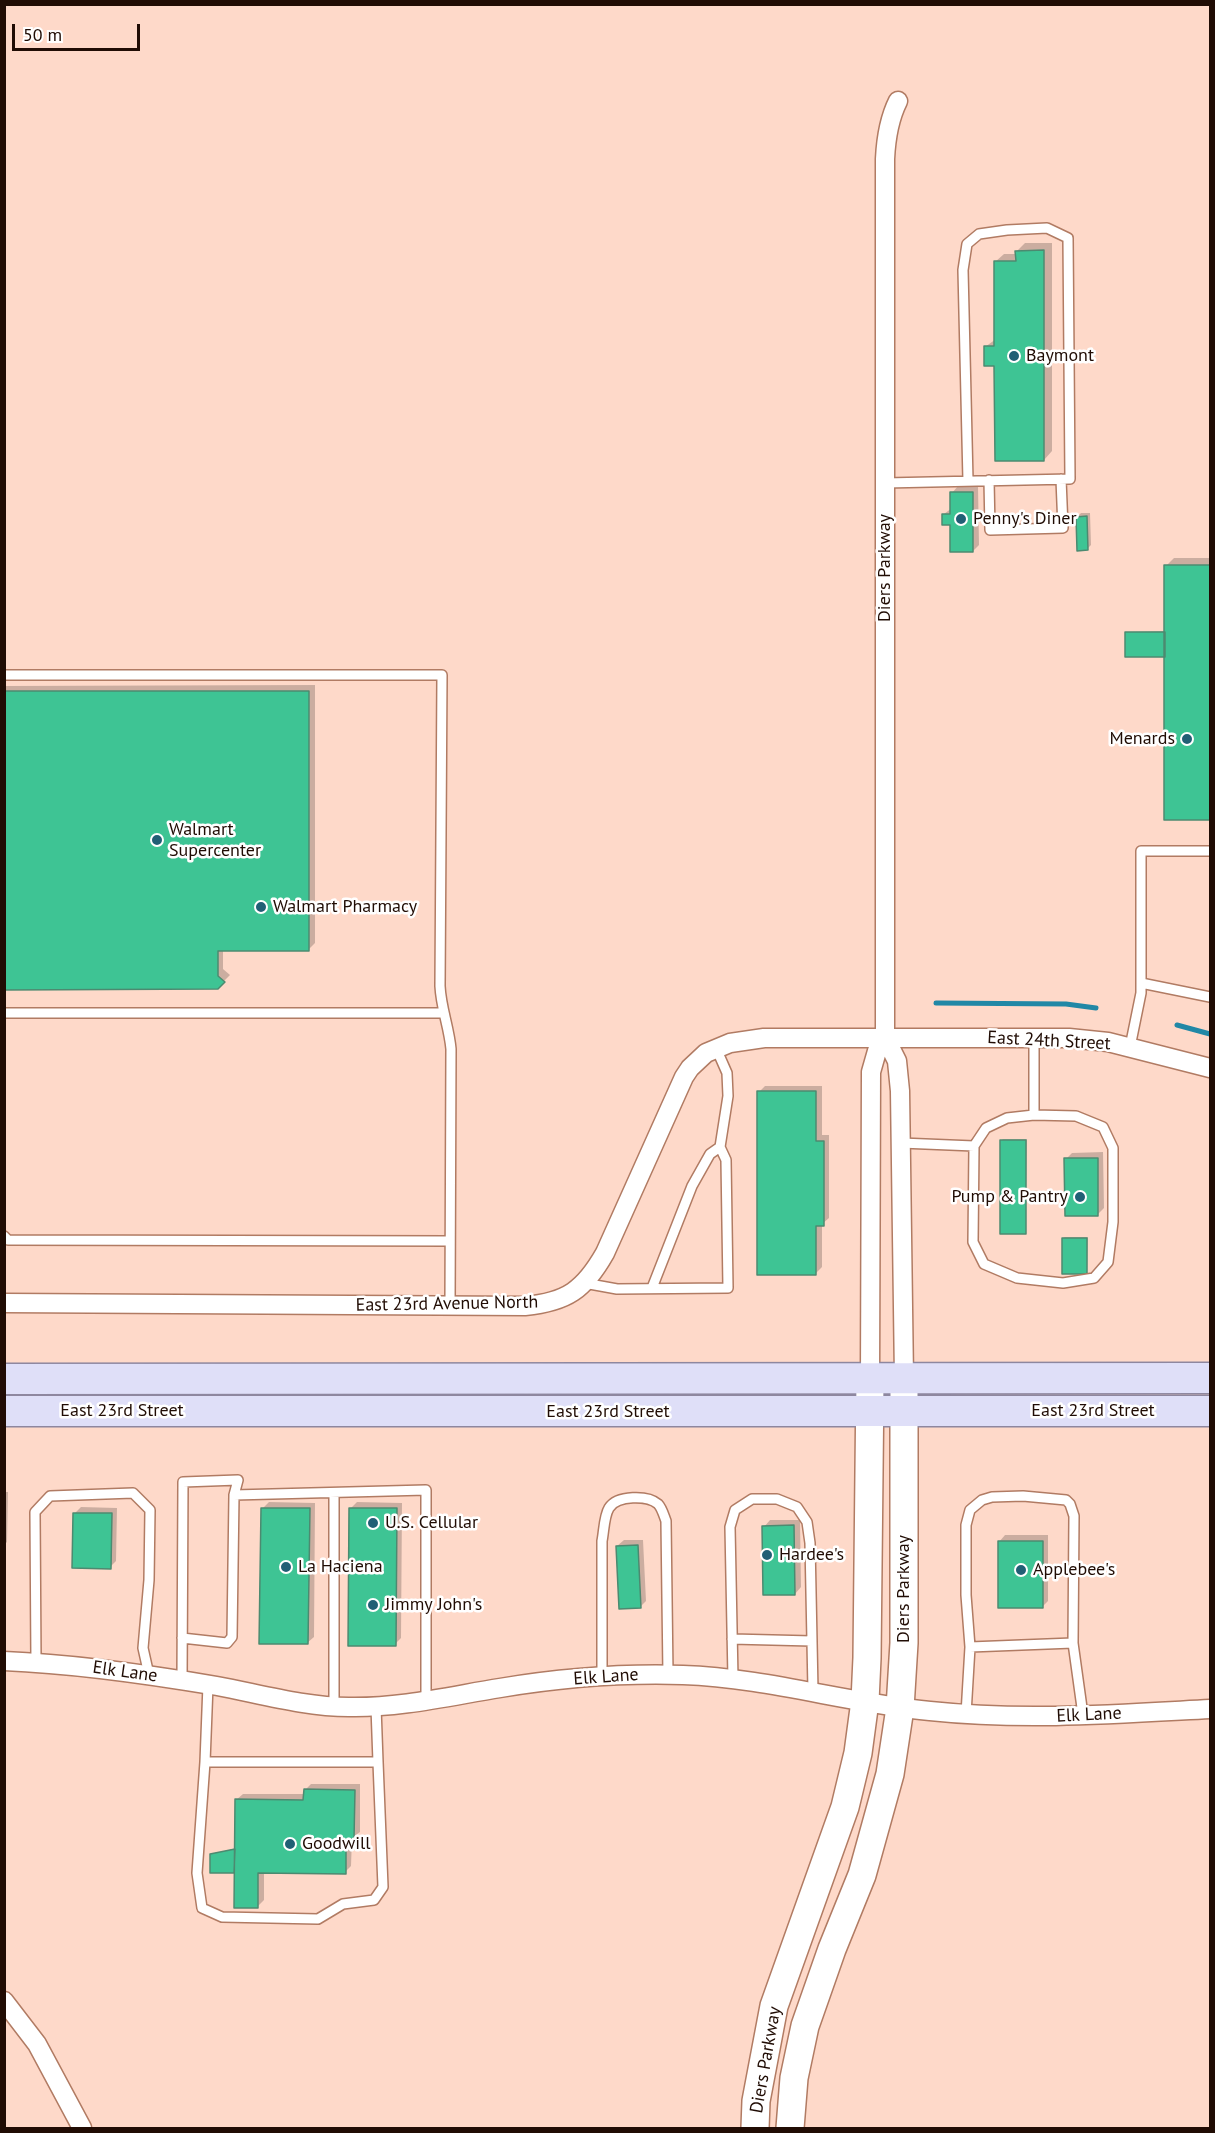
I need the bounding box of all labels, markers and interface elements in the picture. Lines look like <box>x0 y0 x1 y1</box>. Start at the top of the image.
scale bar <box>15 12 142 50</box>
text: 50 m <box>23 23 62 46</box>
place label: Baymont <box>1026 345 1094 367</box>
marker: Baymont <box>1007 349 1021 363</box>
place label: Penny's Diner <box>973 508 1077 530</box>
marker: Penny's Diner <box>954 512 968 526</box>
street label: Diers Parkway <box>874 514 896 622</box>
place label: Menards <box>1109 728 1175 750</box>
marker: Menards <box>1180 732 1194 746</box>
place label: Walmart Supercenter <box>169 819 261 862</box>
marker: Walmart Supercenter <box>150 833 164 847</box>
place label: Walmart Pharmacy <box>273 896 417 918</box>
marker: Walmart Pharmacy <box>254 900 268 914</box>
street label: East 24th Street <box>987 1027 1111 1055</box>
place label: Pump & Pantry <box>951 1186 1068 1208</box>
marker: Pump & Pantry <box>1073 1190 1087 1204</box>
street label: East 23rd Avenue North <box>355 1292 539 1316</box>
street label: East 23rd Street <box>60 1400 184 1422</box>
street label: East 23rd Street <box>1031 1400 1155 1422</box>
street label: East 23rd Street <box>546 1401 670 1423</box>
place label: U.S. Cellular <box>385 1512 478 1534</box>
marker: U.S. Cellular <box>366 1516 380 1530</box>
street label: Diers Parkway <box>893 1535 915 1643</box>
place label: Hardee's <box>779 1544 844 1566</box>
marker: Hardee's <box>760 1548 774 1562</box>
place label: La Haciena <box>298 1556 383 1578</box>
place label: Applebee's <box>1033 1559 1115 1581</box>
marker: La Haciena <box>279 1560 293 1574</box>
marker: Applebee's <box>1014 1563 1028 1577</box>
place label: Jimmy John's <box>385 1594 482 1616</box>
marker: Jimmy John's <box>366 1598 380 1612</box>
street label: Elk Lane <box>91 1657 159 1687</box>
street label: Elk Lane <box>573 1664 639 1690</box>
street label: Elk Lane <box>1056 1703 1122 1727</box>
place label: Goodwill <box>302 1833 371 1855</box>
marker: Goodwill <box>283 1837 297 1851</box>
street label: Diers Parkway <box>746 2005 786 2115</box>

